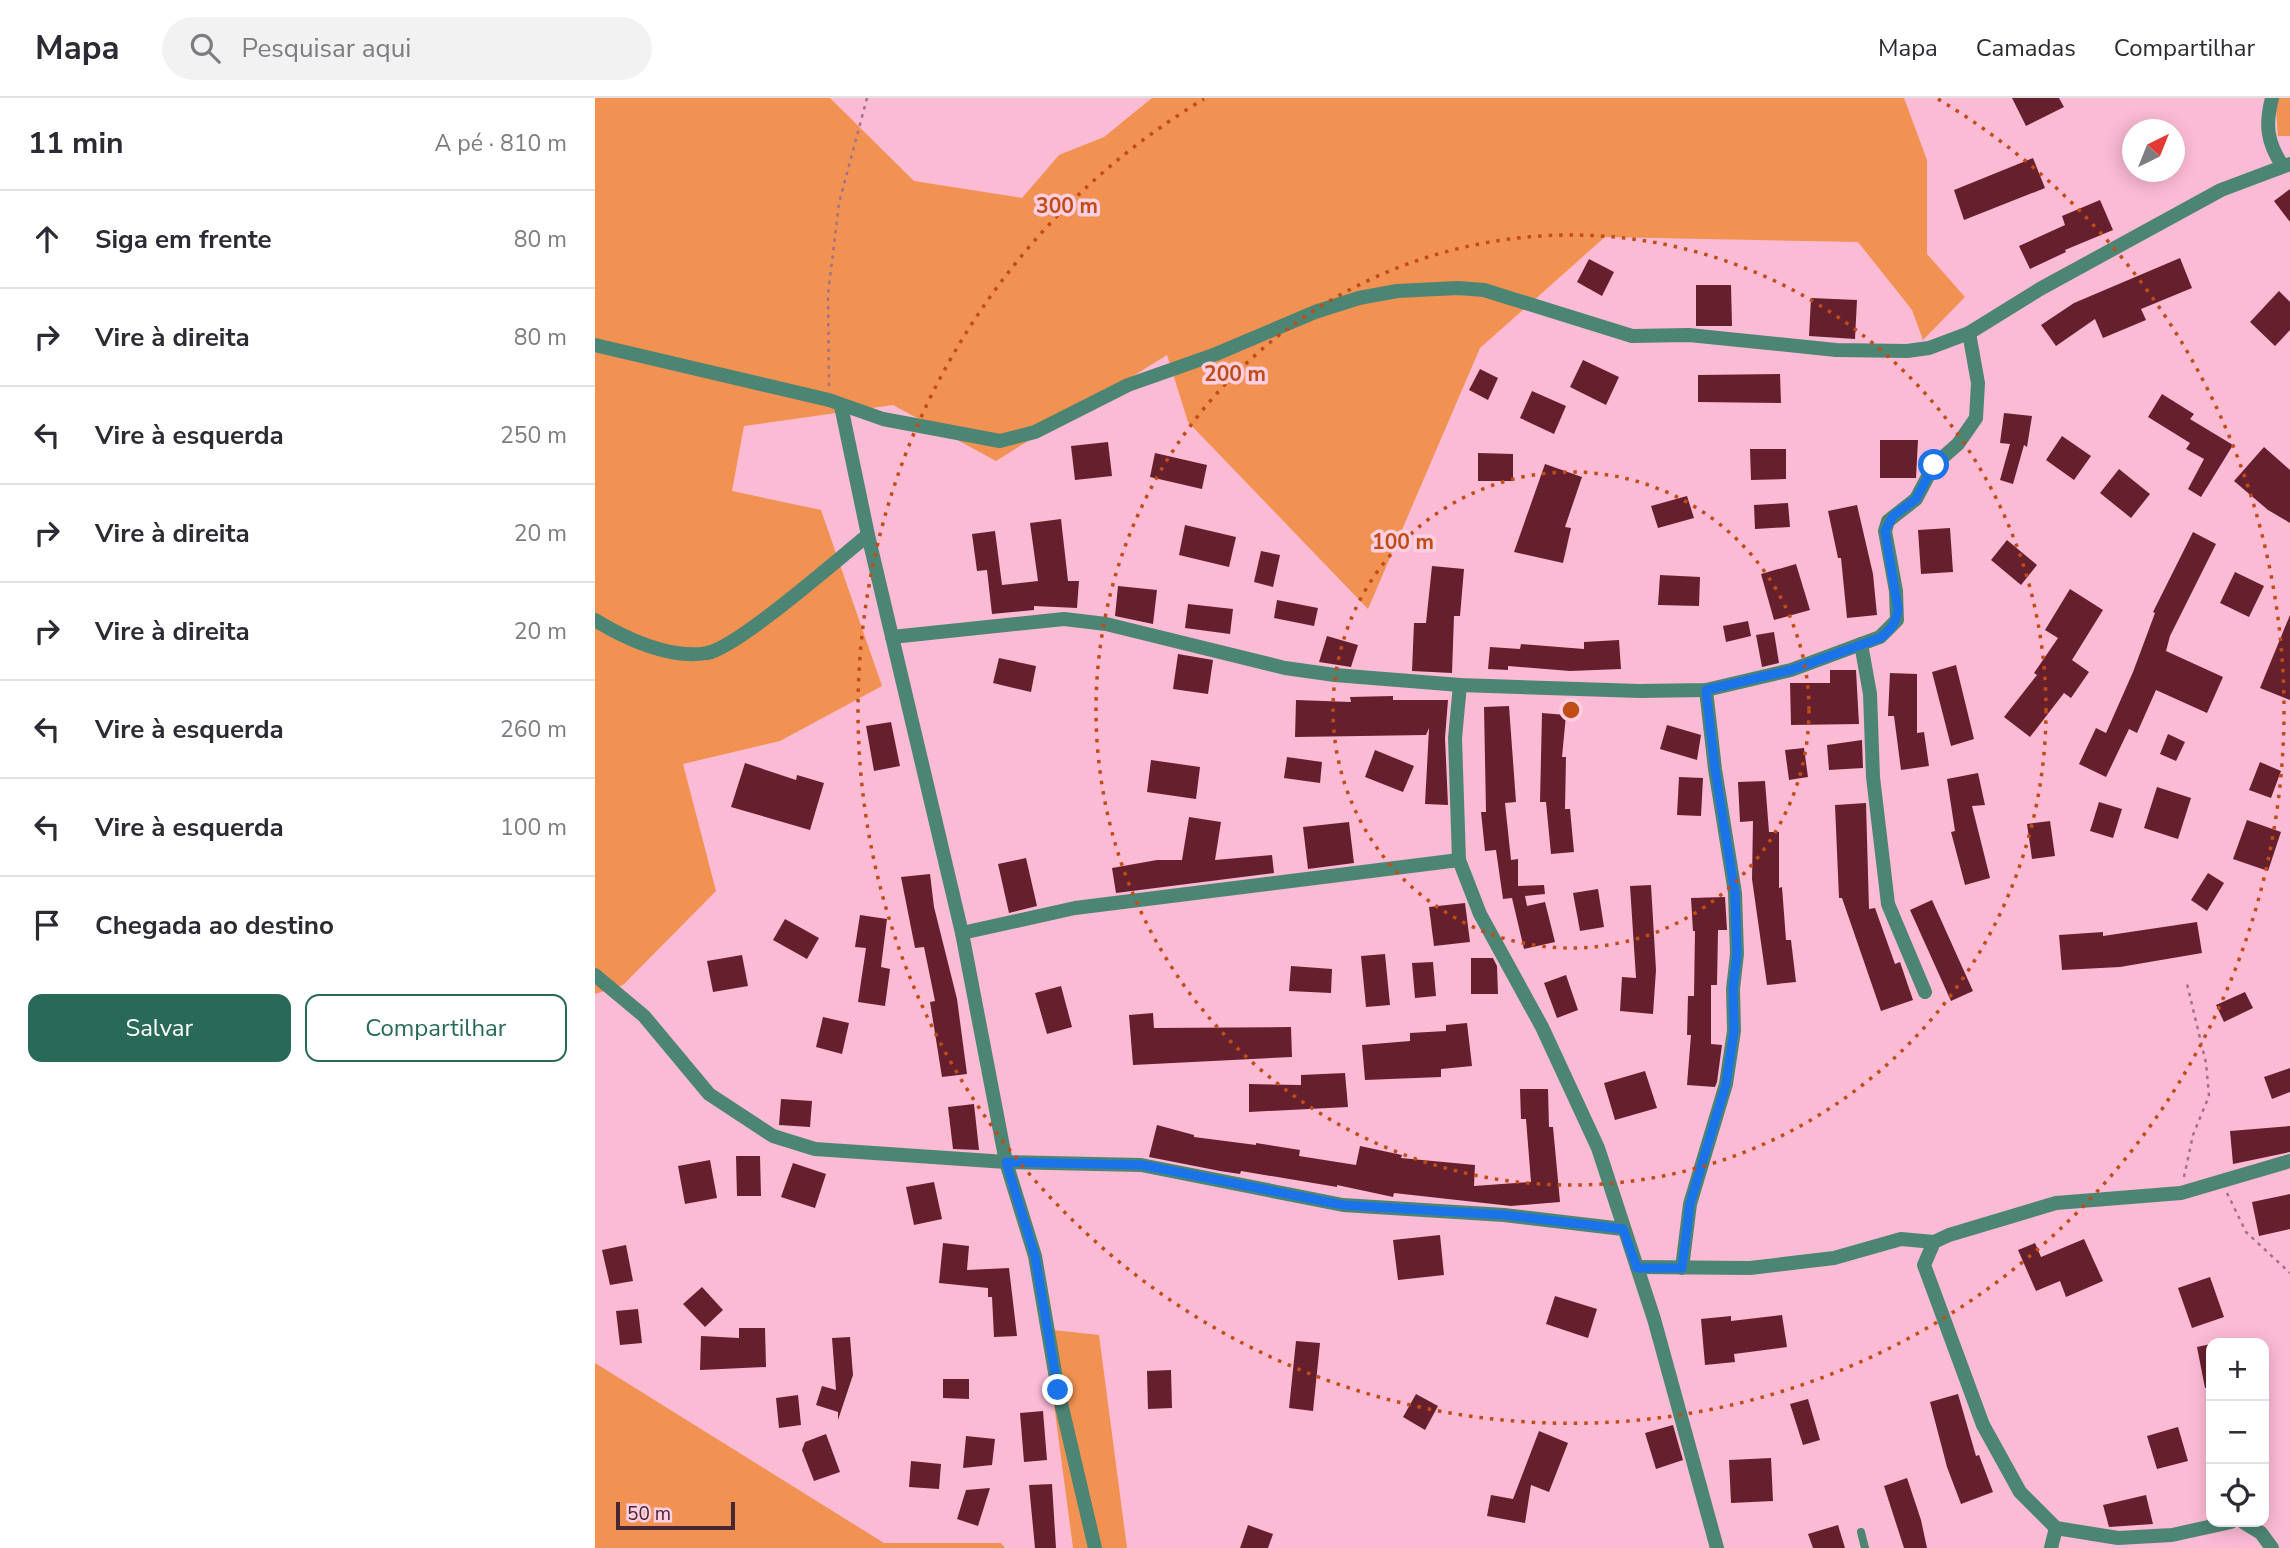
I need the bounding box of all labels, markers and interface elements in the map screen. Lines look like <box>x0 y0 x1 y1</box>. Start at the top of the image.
search box <box>162 17 652 80</box>
text: Mapa <box>35 26 120 71</box>
icon: search <box>186 29 224 67</box>
text: Pesquisar aqui <box>242 31 411 66</box>
text: Mapa <box>1878 32 1938 64</box>
text: Camadas <box>1976 32 2076 64</box>
text: Compartilhar <box>2114 32 2255 64</box>
north arrow <box>2122 119 2185 182</box>
text: 11 min <box>28 123 124 164</box>
text: A pé · 810 m <box>435 128 567 159</box>
text: 300 m <box>1036 192 1098 220</box>
icon: ahead <box>28 220 66 258</box>
text: Siga em frente <box>95 222 272 257</box>
text: 80 m <box>514 224 567 255</box>
icon: right <box>28 318 66 356</box>
text: Vire à direita <box>95 320 250 355</box>
text: 80 m <box>514 322 567 353</box>
text: 200 m <box>1204 360 1266 388</box>
icon: left <box>28 416 66 454</box>
text: Vire à esquerda <box>95 418 284 453</box>
text: 250 m <box>500 420 567 451</box>
route start <box>1918 449 1949 480</box>
icon: right <box>28 514 66 552</box>
text: Vire à direita <box>95 516 250 551</box>
text: 20 m <box>514 518 567 549</box>
text: 100 m <box>1372 528 1434 556</box>
icon: right <box>28 612 66 650</box>
text: Vire à direita <box>95 614 250 649</box>
text: 20 m <box>514 616 567 647</box>
centre of rings <box>1559 698 1583 722</box>
icon: left <box>28 710 66 748</box>
text: Vire à esquerda <box>95 712 284 747</box>
text: 260 m <box>500 714 567 745</box>
icon: left <box>28 808 66 846</box>
text: Vire à esquerda <box>95 810 284 845</box>
text: 100 m <box>500 812 567 843</box>
icon: arrive <box>28 906 66 944</box>
text: Chegada ao destino <box>95 908 334 943</box>
button: Salvar <box>28 994 291 1062</box>
button: Compartilhar <box>305 994 567 1062</box>
map controls <box>2206 1338 2269 1527</box>
button: + <box>2206 1338 2269 1401</box>
route end <box>1042 1374 1073 1405</box>
button: − <box>2206 1401 2269 1464</box>
button: locate <box>2206 1464 2269 1527</box>
scale bar <box>616 1499 735 1531</box>
text: 50 m <box>627 1501 671 1527</box>

